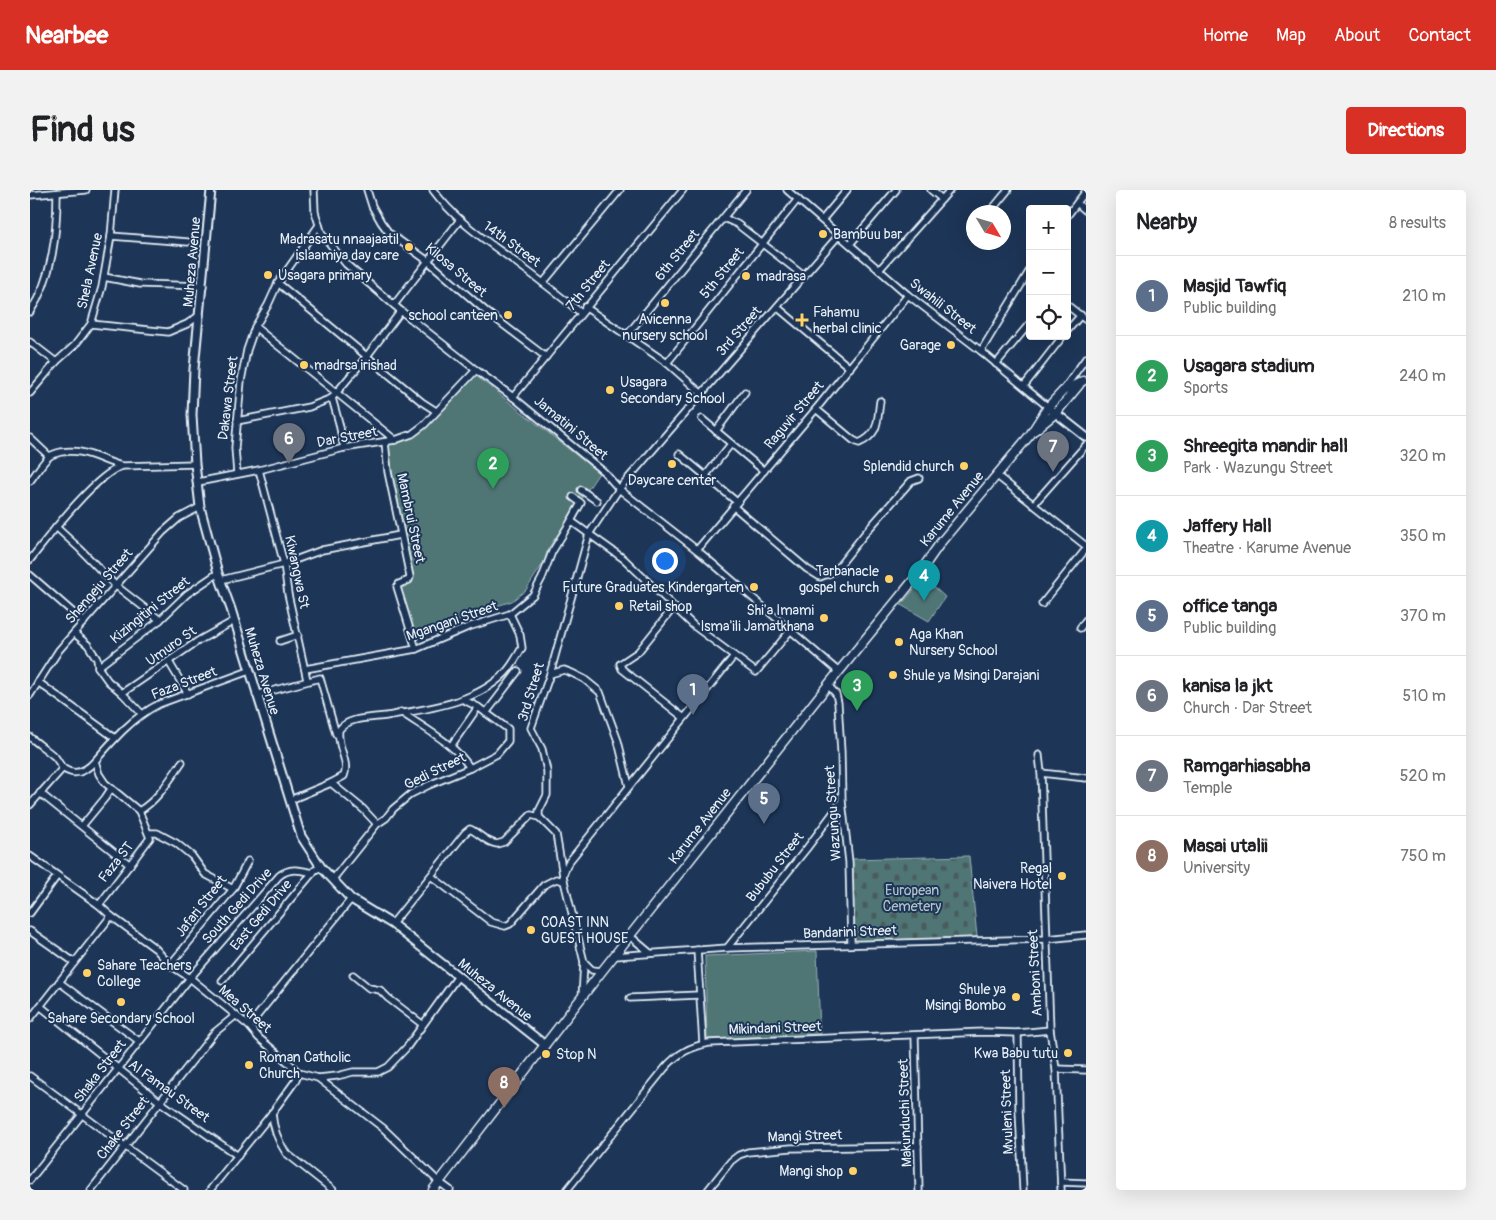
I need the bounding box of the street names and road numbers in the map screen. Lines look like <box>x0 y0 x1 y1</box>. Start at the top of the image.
street label: Muheza Avenue <box>180 216 204 308</box>
street label: 14th Street <box>480 217 544 271</box>
street label: 6th Street <box>651 226 703 284</box>
street label: Shela Avenue <box>74 231 106 311</box>
street label: Kilosa Street <box>422 239 491 301</box>
street label: 5th Street <box>696 244 748 302</box>
street label: 7th Street <box>562 256 614 314</box>
street label: Swahili Street <box>906 275 980 338</box>
street label: 3rd Street <box>713 302 765 359</box>
street label: Dakawa Street <box>214 355 242 441</box>
street label: Raguvir Street <box>761 377 828 452</box>
street label: Jamatini Street <box>531 392 612 464</box>
street label: Dar Street <box>315 423 379 451</box>
street label: Karume Avenue <box>916 468 988 550</box>
street label: Mambrui Street <box>393 472 429 565</box>
street label: Kiwangwa St <box>281 534 313 610</box>
street label: Shengeju Street <box>62 545 137 627</box>
street label: Kizingitini Street <box>107 573 193 647</box>
street label: Mgangani Street <box>404 597 500 645</box>
street label: Umuro St <box>142 622 200 670</box>
street label: Muheza Avenue <box>241 625 283 717</box>
street label: 3rd Street <box>514 660 548 723</box>
street label: Faza Street <box>149 663 220 703</box>
street label: Gedi Street <box>401 749 469 793</box>
street label: Wazungu Street <box>821 764 845 861</box>
street label: Karume Avenue <box>665 784 735 867</box>
street label: Bububu Street <box>743 828 808 905</box>
street label: Faza ST <box>95 838 137 886</box>
street label: South Gedi Drive <box>198 864 276 948</box>
street label: Jafari Street <box>172 872 230 940</box>
street label: East Gedi Drive <box>226 876 296 954</box>
street label: Bandarini Street <box>803 922 898 942</box>
street label: Amboni Street <box>1024 929 1046 1017</box>
street label: Muheza Avenue <box>454 955 536 1025</box>
street label: Mea Street <box>215 981 275 1037</box>
street label: Mikindani Street <box>728 1018 822 1038</box>
street label: Shaka Street <box>70 1036 130 1106</box>
street label: Al Famau Street <box>125 1056 213 1126</box>
street label: Makunduchi Street <box>895 1058 915 1168</box>
street label: Mvuleni Street <box>997 1069 1017 1155</box>
street label: Chake Street <box>93 1093 153 1163</box>
street label: Mangi Street <box>767 1126 843 1146</box>

